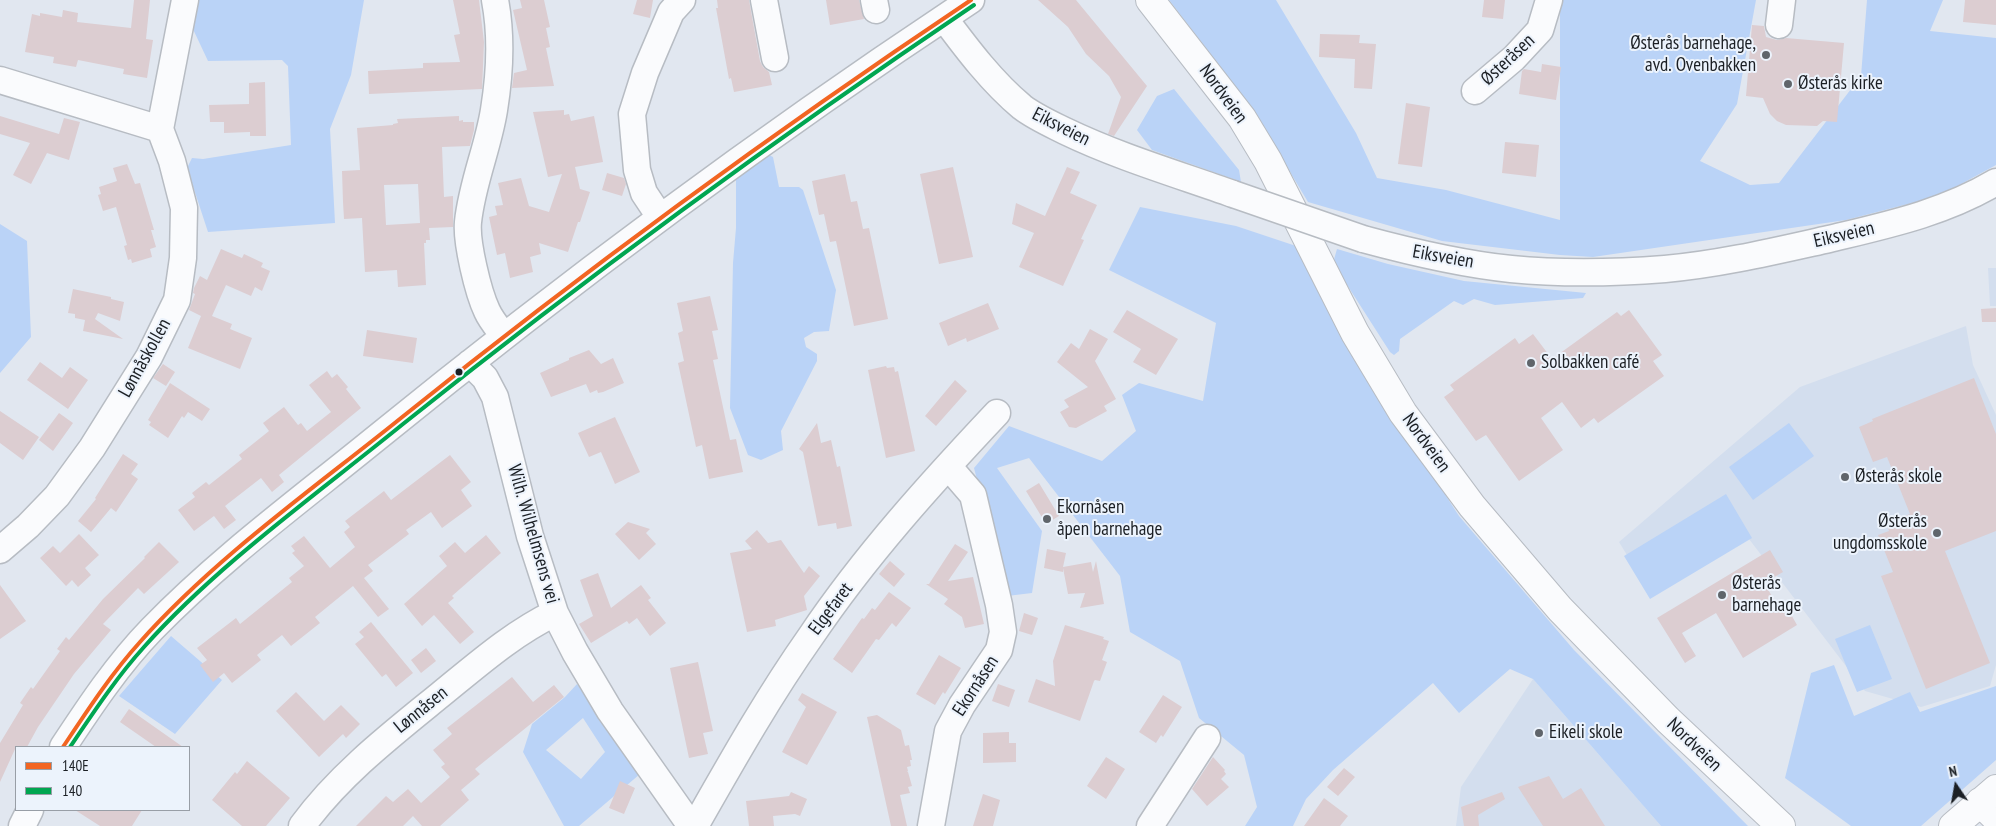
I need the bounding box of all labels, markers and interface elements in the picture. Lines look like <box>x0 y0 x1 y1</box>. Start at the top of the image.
street label: Østeråsen <box>1476 29 1540 91</box>
place label: Østerås barnehage, avd. Ovenbakken <box>1630 33 1756 77</box>
marker: Østerås barnehage, avd. Ovenbakken <box>1760 49 1772 61</box>
street label: Nordveien <box>1194 60 1252 128</box>
place label: Østerås kirke <box>1798 73 1883 95</box>
marker: Østerås kirke <box>1782 78 1794 90</box>
street label: Eiksveien <box>1028 103 1094 151</box>
street label: Eiksveien <box>1811 217 1877 253</box>
street label: Eiksveien <box>1411 240 1475 274</box>
street label: Lønnåskollen <box>114 315 176 401</box>
place label: Solbakken café <box>1541 352 1639 374</box>
marker: Solbakken café <box>1525 357 1537 369</box>
unlabelled marker <box>454 367 464 377</box>
street label: Nordveien <box>1397 409 1455 477</box>
street label: Wilh. Wilhelmsens vei <box>502 462 564 606</box>
place label: Østerås skole <box>1855 466 1942 488</box>
marker: Østerås skole <box>1839 471 1851 483</box>
place label: Ekornåsen åpen barnehage <box>1057 497 1162 541</box>
place label: Østerås ungdomsskole <box>1833 511 1927 555</box>
marker: Ekornåsen åpen barnehage <box>1041 513 1053 525</box>
marker: Østerås ungdomsskole <box>1931 527 1943 539</box>
place label: Østerås barnehage <box>1732 573 1801 617</box>
street label: Elgefaret <box>804 578 858 640</box>
marker: Østerås barnehage <box>1716 589 1728 601</box>
street label: Ekornåsen <box>948 652 1004 720</box>
street label: Lønnåsen <box>390 682 452 738</box>
street label: Nordveien <box>1662 713 1726 777</box>
place label: Eikeli skole <box>1549 722 1623 744</box>
marker: Eikeli skole <box>1533 727 1545 739</box>
legend <box>15 746 190 811</box>
text: 140E <box>62 756 89 775</box>
north arrow <box>1931 761 1981 811</box>
text: N <box>1947 762 1958 781</box>
text: 140 <box>62 781 82 800</box>

